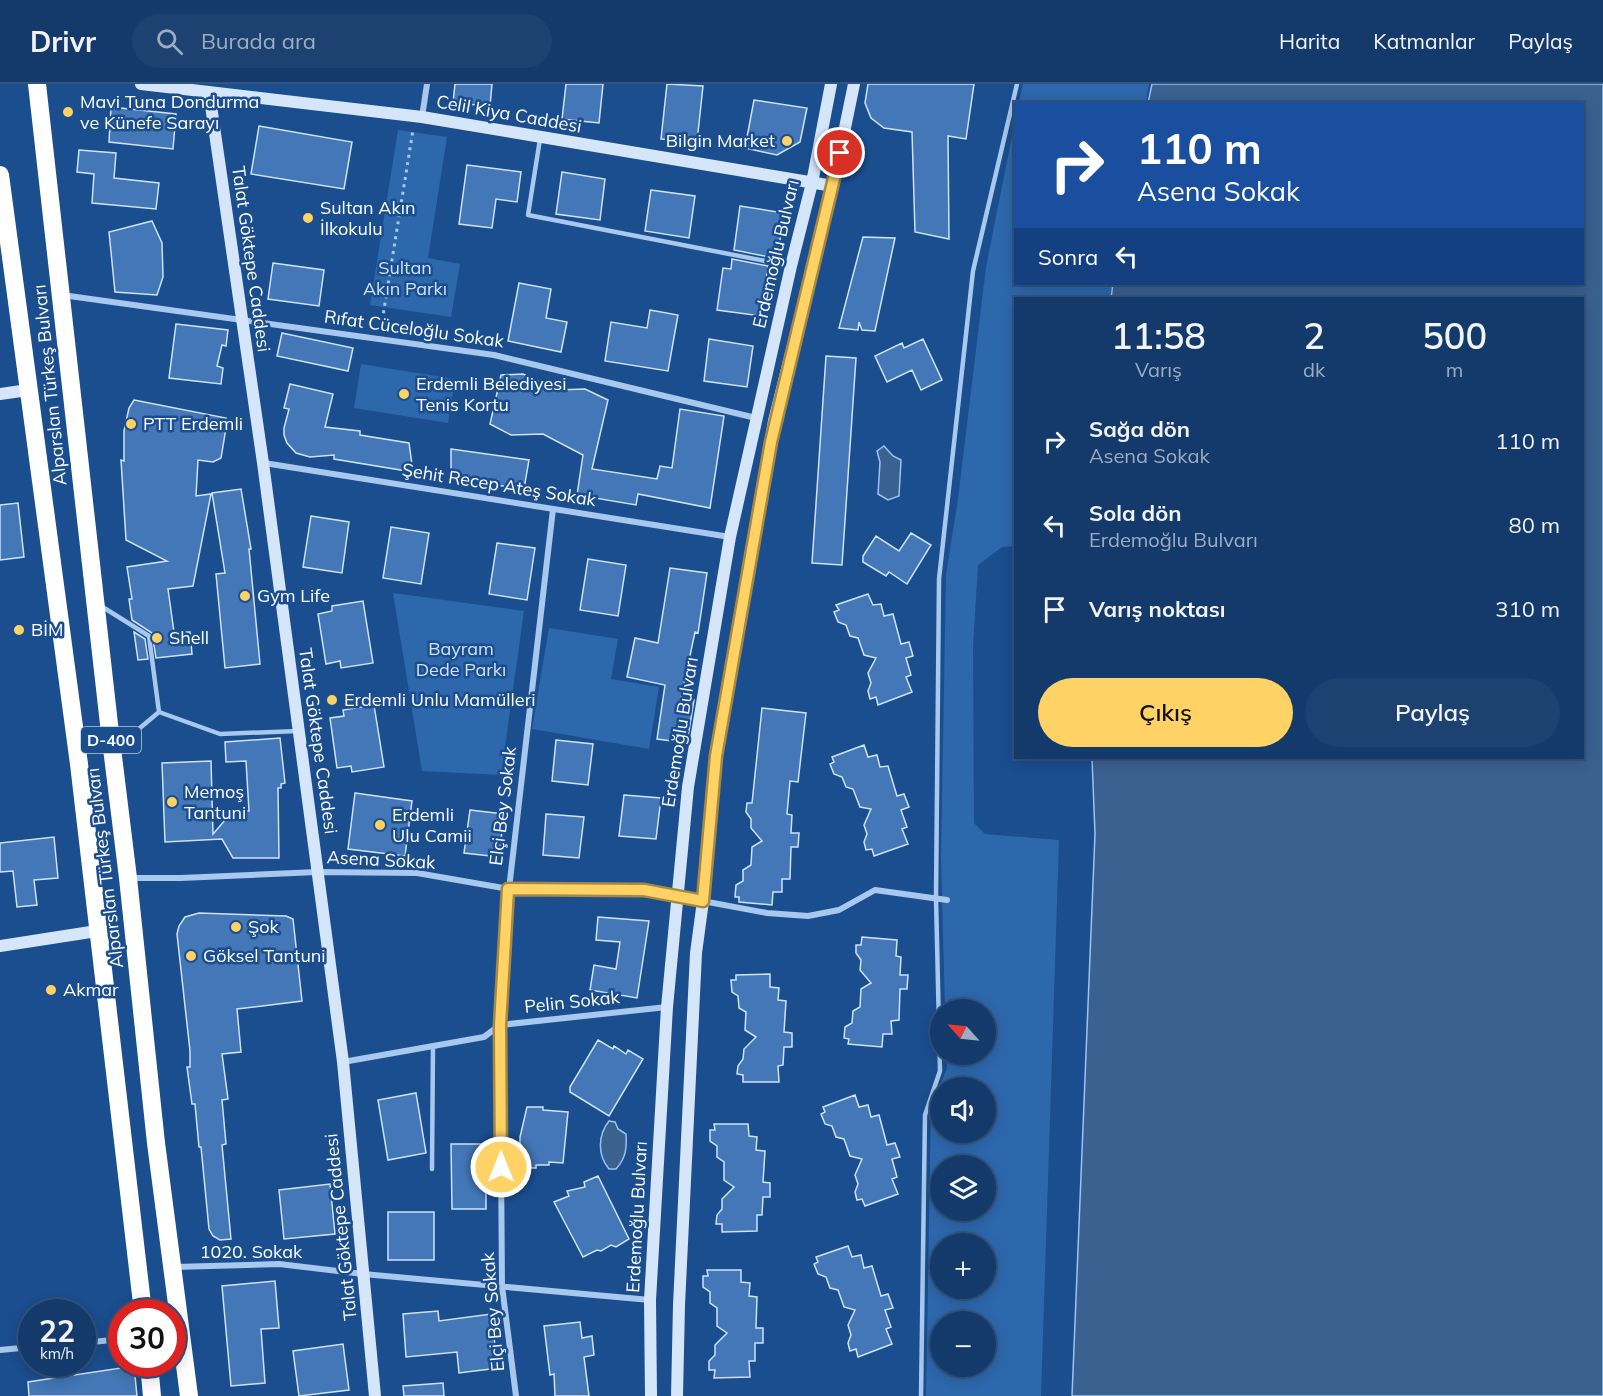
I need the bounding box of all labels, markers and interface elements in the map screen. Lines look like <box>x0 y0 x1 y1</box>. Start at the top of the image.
search box <box>132 14 552 68</box>
text: Drivr <box>30 24 96 59</box>
icon: search <box>153 25 186 58</box>
text: Burada ara <box>201 27 316 55</box>
text: Harita <box>1279 28 1340 54</box>
text: Katmanlar <box>1373 28 1475 54</box>
text: Paylaş <box>1508 28 1573 54</box>
street label: Celil Kiya Caddesi <box>435 89 584 138</box>
place label: Mavi Tuna Dondurma ve Künefe Sarayı <box>80 90 259 134</box>
marker: Mavi Tuna Dondurma ve Künefe Sarayı <box>61 105 75 119</box>
text: 110 m <box>1137 122 1262 175</box>
icon: right <box>1038 126 1116 204</box>
pin <box>814 127 865 178</box>
place label: Bilgin Market <box>666 129 775 152</box>
marker: Bilgin Market <box>780 134 794 148</box>
icon: arrive <box>823 136 856 169</box>
street label: Talat Göktepe Caddesi <box>227 164 276 353</box>
text: Asena Sokak <box>1137 174 1300 208</box>
street label: Erdemoğlu Bulvarı <box>747 177 804 330</box>
place label: Sultan Akın İlkokulu <box>320 196 416 240</box>
marker: Sultan Akın İlkokulu <box>301 211 315 225</box>
icon: left <box>1110 240 1143 273</box>
text: Sonra <box>1038 243 1098 271</box>
park label: Sultan Akın Parkı <box>363 256 447 300</box>
street label: Alparslan Türkeş Bulvarı <box>28 284 71 487</box>
street label: Rıfat Cüceloğlu Sokak <box>323 305 506 353</box>
text: 11:58 <box>1111 313 1206 358</box>
text: 2 <box>1303 313 1325 358</box>
text: 500 <box>1422 313 1487 358</box>
text: Varış <box>1135 357 1182 382</box>
text: dk <box>1303 357 1325 382</box>
text: m <box>1446 357 1463 382</box>
place label: Erdemli Belediyesi Tenis Kortu <box>416 372 567 416</box>
marker: Erdemli Belediyesi Tenis Kortu <box>397 387 411 401</box>
place label: PTT Erdemli <box>143 412 243 435</box>
text: Sağa dön <box>1089 415 1190 443</box>
marker: PTT Erdemli <box>124 417 138 431</box>
icon: right <box>1038 425 1071 458</box>
text: 110 m <box>1495 427 1560 455</box>
text: Asena Sokak <box>1089 443 1210 468</box>
street label: Şehit Recep Ateş Sokak <box>400 458 599 511</box>
text: Sola dön <box>1089 499 1182 527</box>
icon: left <box>1038 509 1071 542</box>
text: 80 m <box>1509 511 1560 539</box>
text: Erdemoğlu Bulvarı <box>1089 527 1258 552</box>
place label: Gym Life <box>257 584 330 607</box>
marker: Gym Life <box>238 589 252 603</box>
icon: arrive <box>1038 593 1071 626</box>
text: Varış noktası <box>1089 595 1225 623</box>
text: 310 m <box>1495 595 1560 623</box>
place label: BİM <box>31 618 63 641</box>
marker: BİM <box>12 623 26 637</box>
place label: Shell <box>169 626 209 649</box>
marker: Shell <box>150 631 164 645</box>
park label: Bayram Dede Parkı <box>416 637 506 681</box>
street label: Talat Göktepe Caddesi <box>294 646 343 835</box>
street label: Erdemoğlu Bulvarı <box>656 655 703 809</box>
button: Çıkış <box>1038 678 1293 747</box>
button: Paylaş <box>1305 678 1560 747</box>
place label: Erdemli Unlu Mamülleri <box>344 688 535 711</box>
marker: Erdemli Unlu Mamülleri <box>325 693 339 707</box>
road number: D-400 <box>81 727 141 753</box>
street label: Elçi Bey Sokak <box>484 744 521 867</box>
street label: Alparslan Türkeş Bulvarı <box>81 767 128 970</box>
place label: Memoş Tantuni <box>184 780 246 824</box>
marker: Memoş Tantuni <box>165 795 179 809</box>
place label: Erdemli Ulu Camii <box>392 803 472 847</box>
marker: Erdemli Ulu Camii <box>373 818 387 832</box>
street label: Asena Sokak <box>326 845 437 874</box>
place label: Şok <box>248 915 279 938</box>
marker: Şok <box>229 920 243 934</box>
place label: Göksel Tantuni <box>203 944 326 967</box>
marker: Göksel Tantuni <box>184 949 198 963</box>
place label: Akmar <box>63 978 119 1001</box>
marker: Akmar <box>44 983 58 997</box>
street label: Pelin Sokak <box>523 985 622 1018</box>
north arrow <box>930 999 996 1065</box>
map controls <box>930 999 996 1377</box>
button: sound <box>930 1077 996 1143</box>
street label: Talat Göktepe Caddesi <box>319 1133 362 1322</box>
position arrow <box>469 1135 533 1199</box>
street label: Erdemoğlu Bulvarı <box>621 1141 652 1293</box>
button: layers <box>930 1155 996 1221</box>
button: + <box>930 1233 996 1299</box>
street label: 1020. Sokak <box>200 1240 303 1263</box>
street label: Elçi Bey Sokak <box>476 1251 509 1373</box>
speed limit sign: 30 <box>108 1299 186 1377</box>
button: − <box>930 1311 996 1377</box>
text: 22 <box>39 1312 75 1350</box>
text: km/h <box>40 1344 74 1363</box>

